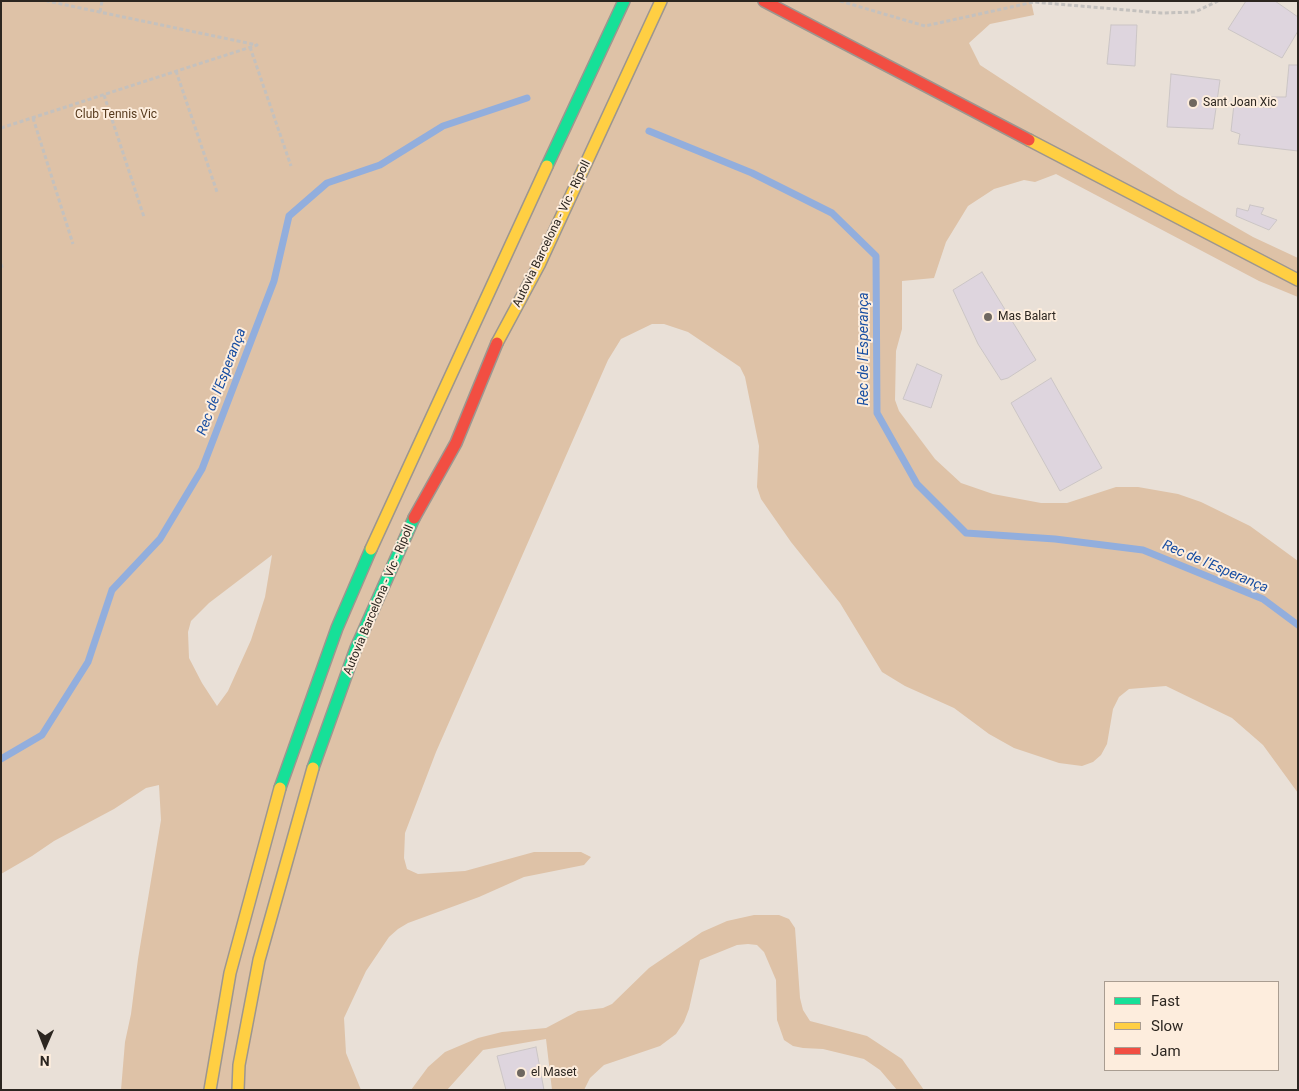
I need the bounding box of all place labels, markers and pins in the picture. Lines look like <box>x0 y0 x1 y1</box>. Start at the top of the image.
place label: Sant Joan Xic <box>1203 96 1276 110</box>
marker: Sant Joan Xic <box>1187 97 1199 109</box>
place label: Mas Balart <box>998 310 1056 324</box>
marker: Mas Balart <box>982 311 994 323</box>
place label: el Maset <box>531 1066 577 1080</box>
marker: el Maset <box>515 1067 527 1079</box>

